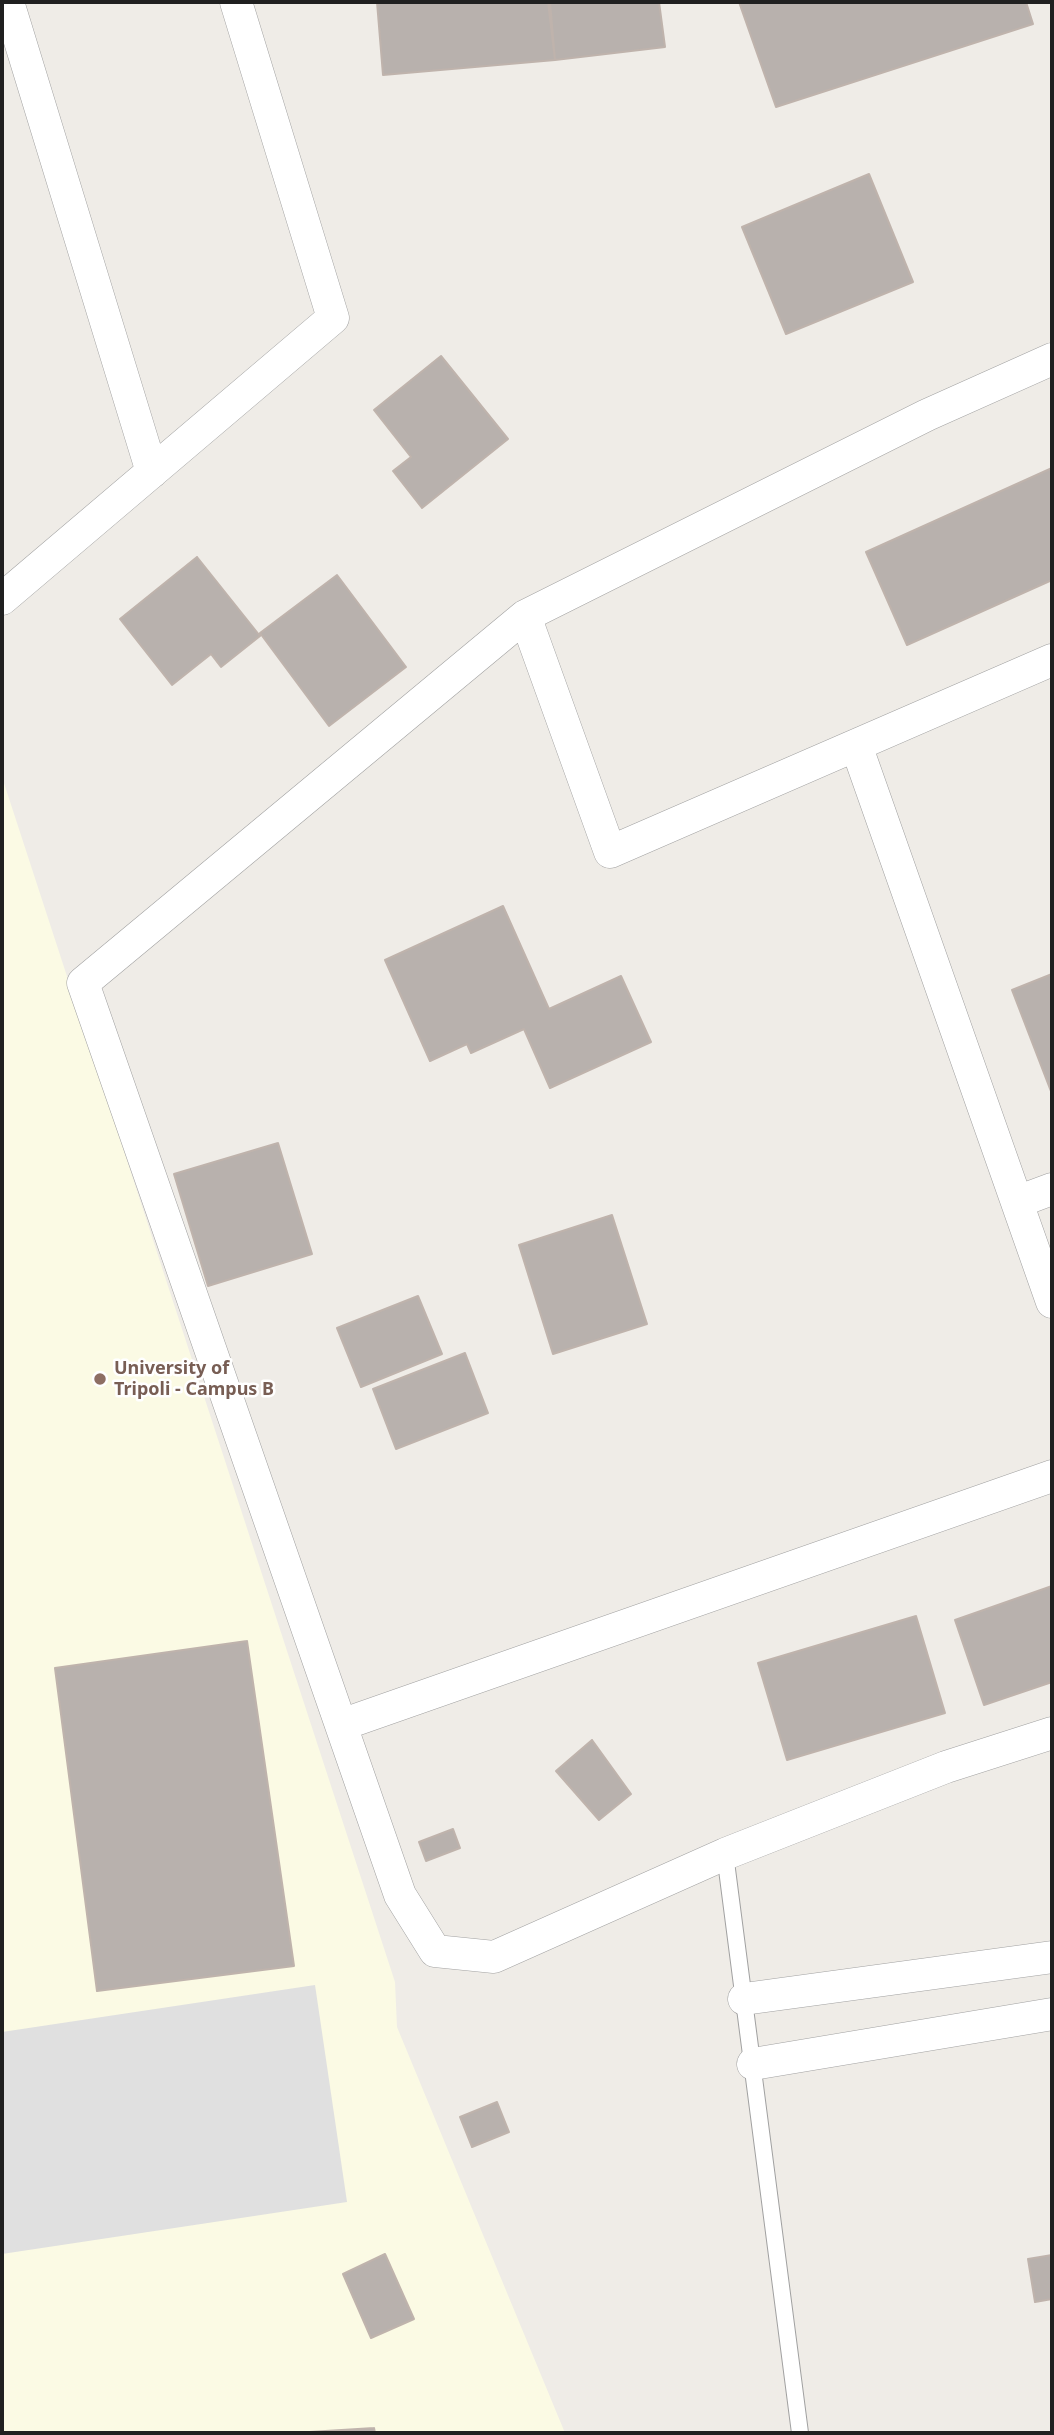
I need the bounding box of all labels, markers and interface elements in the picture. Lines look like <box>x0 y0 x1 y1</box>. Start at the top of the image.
place label: University of Tripoli - Campus B <box>114 1358 274 1400</box>
marker: University of Tripoli - Campus B <box>92 1371 108 1387</box>

